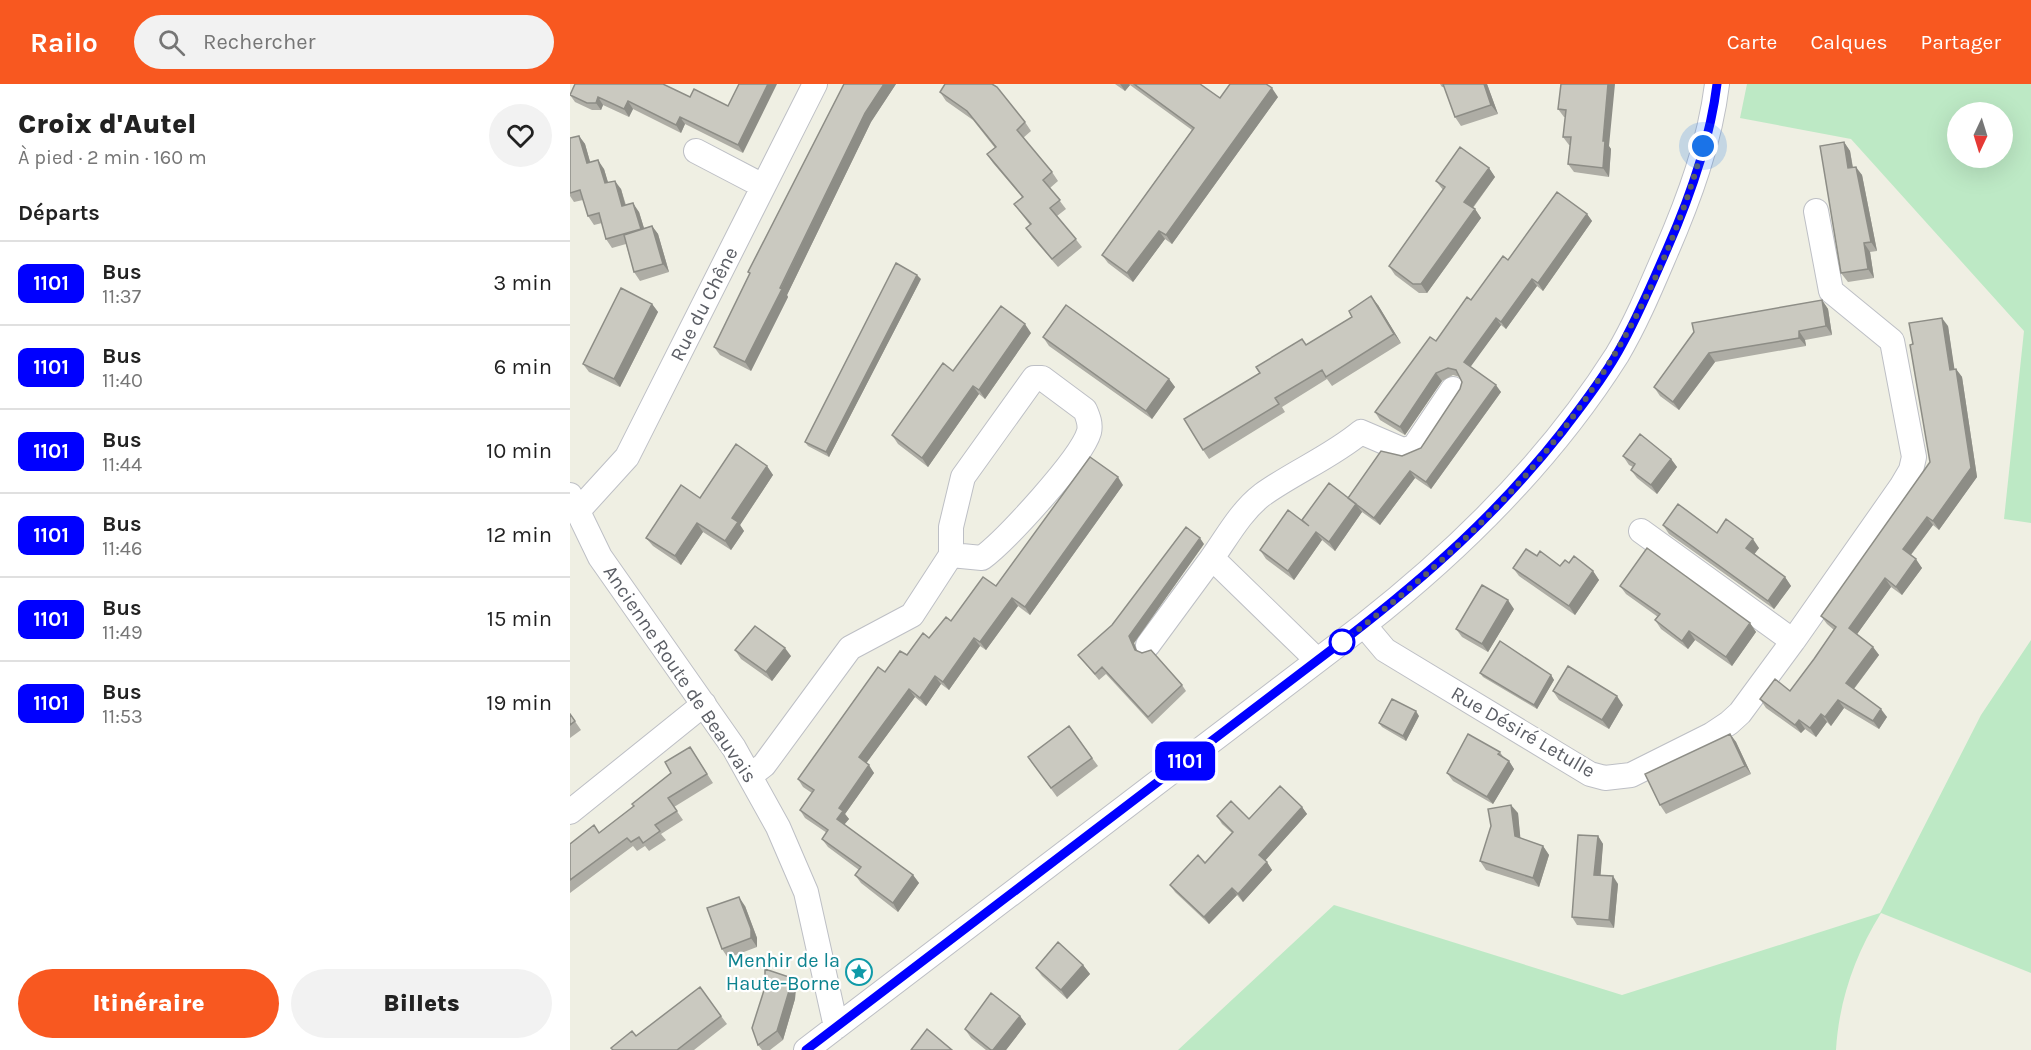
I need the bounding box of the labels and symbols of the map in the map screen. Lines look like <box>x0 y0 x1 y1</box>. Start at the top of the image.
north arrow <box>1947 102 2013 168</box>
your location <box>1688 131 1718 161</box>
street label: Rue du Chêne <box>665 243 743 365</box>
street label: Ancienne Route de Beauvais <box>599 561 761 787</box>
unlabelled marker <box>1329 629 1355 655</box>
street label: Rue Désiré Letulle <box>1447 681 1599 783</box>
line badge: 1101 <box>1143 742 1227 780</box>
place label: Menhir de la Haute-Borne <box>726 949 840 995</box>
place icon: Menhir de la Haute-Borne <box>844 957 874 987</box>

